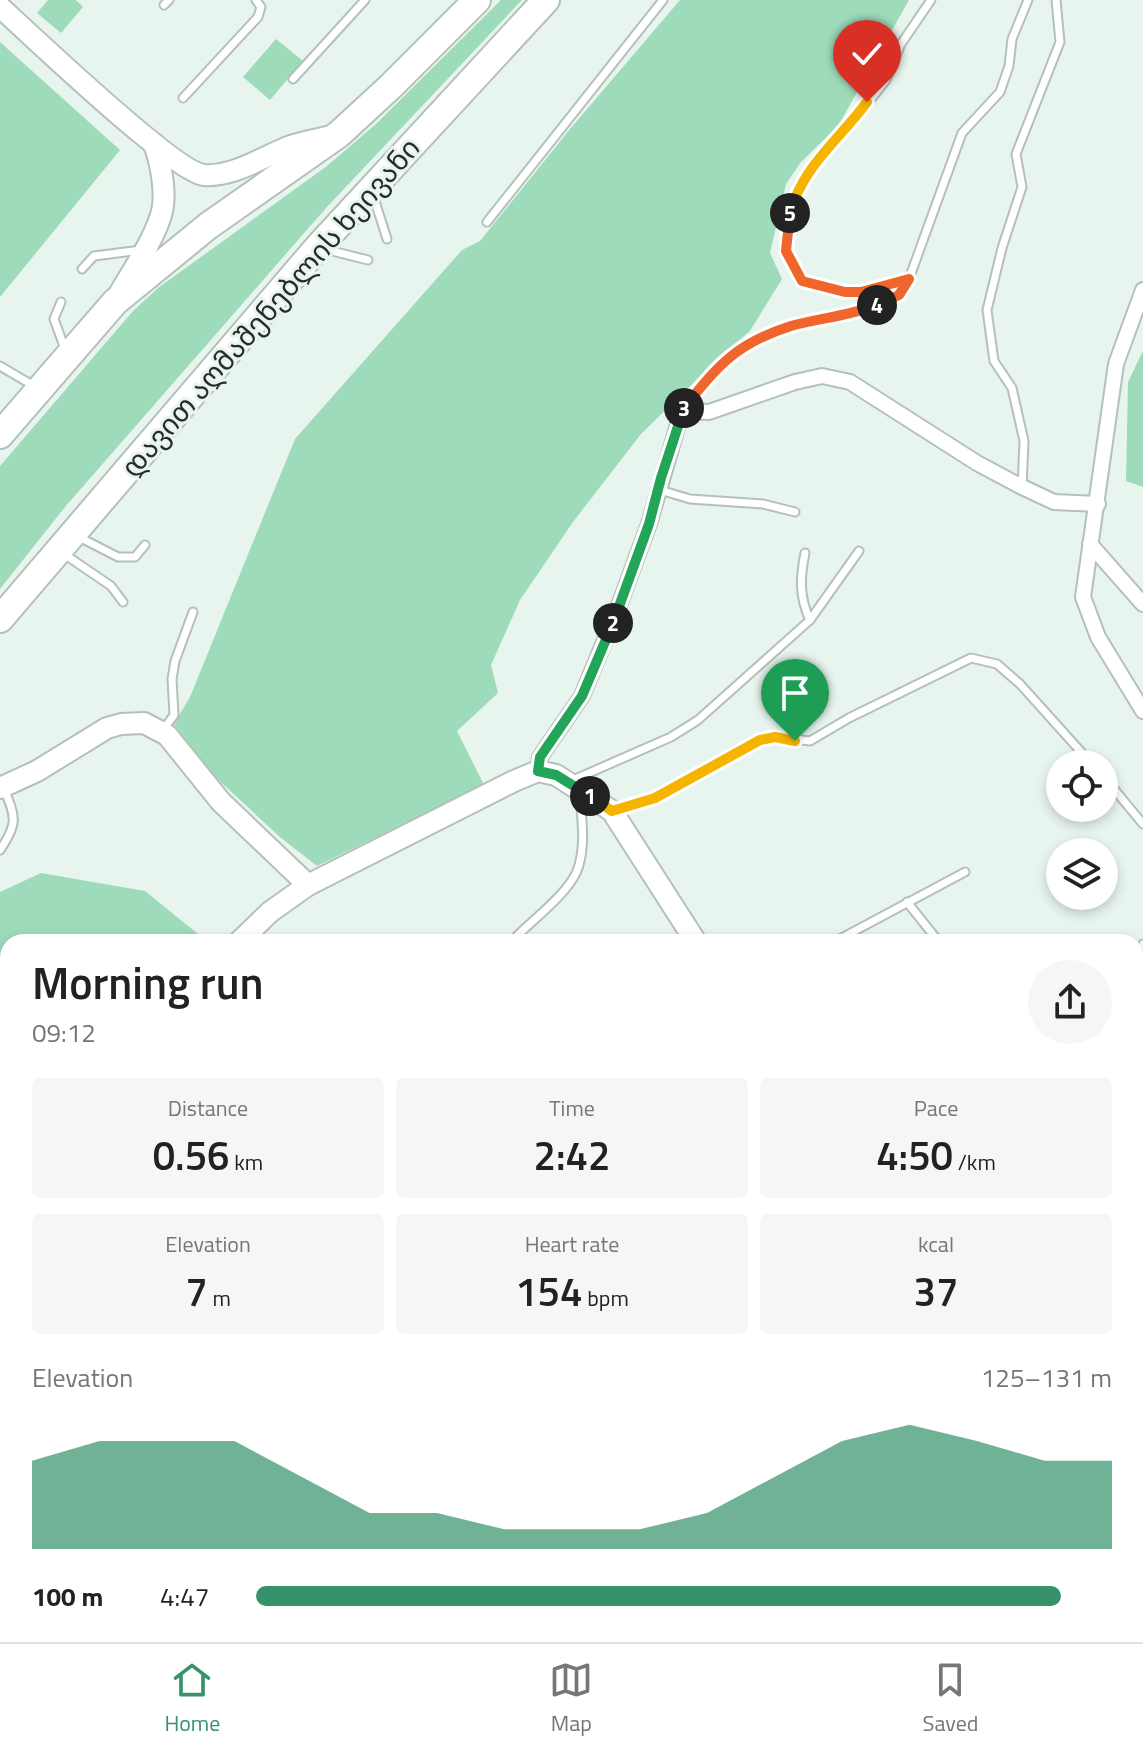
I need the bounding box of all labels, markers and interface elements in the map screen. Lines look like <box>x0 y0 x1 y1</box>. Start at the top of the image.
pin <box>833 20 901 102</box>
icon: check <box>845 32 889 76</box>
street label: დავით აღმაშენებლის ხეივანი <box>110 128 430 486</box>
pin: 5 <box>770 193 810 233</box>
text: 5 <box>784 196 796 230</box>
pin: 4 <box>857 285 897 325</box>
text: 4 <box>871 288 883 322</box>
pin: 3 <box>664 388 704 428</box>
text: 3 <box>678 391 690 425</box>
pin: 2 <box>593 603 633 643</box>
text: 2 <box>607 606 619 640</box>
pin <box>761 659 829 741</box>
icon: arrive <box>773 671 817 715</box>
map controls <box>1046 750 1118 910</box>
button: locate <box>1046 750 1118 822</box>
pin: 1 <box>570 776 610 816</box>
text: 1 <box>584 779 596 813</box>
button: layers <box>1046 838 1118 910</box>
text: Morning run <box>32 949 264 1016</box>
button: share <box>1028 960 1112 1044</box>
text: 09:12 <box>32 1013 96 1052</box>
text: Distance <box>168 1091 248 1125</box>
text: Time <box>549 1091 595 1125</box>
text: Pace <box>914 1091 958 1125</box>
text: 0.56 <box>153 1125 229 1186</box>
text: 2:42 <box>534 1125 610 1186</box>
text: 4:50 <box>876 1125 953 1186</box>
text: km <box>229 1145 263 1179</box>
text: /km <box>953 1145 996 1179</box>
text: Elevation <box>165 1227 251 1261</box>
text: Heart rate <box>525 1227 619 1261</box>
text: kcal <box>918 1227 954 1261</box>
text: 7 <box>185 1261 208 1322</box>
text: 154 <box>515 1261 582 1322</box>
text: 37 <box>914 1261 958 1322</box>
text: m <box>208 1281 231 1315</box>
text: bpm <box>582 1281 629 1315</box>
text: Elevation <box>32 1358 133 1397</box>
text: 125–131 m <box>981 1358 1112 1397</box>
text: 100 m <box>32 1577 103 1616</box>
text: 4:47 <box>160 1577 209 1616</box>
tab: Home <box>165 1658 220 1740</box>
tab: Map <box>549 1658 593 1740</box>
tab: Saved <box>922 1658 978 1740</box>

